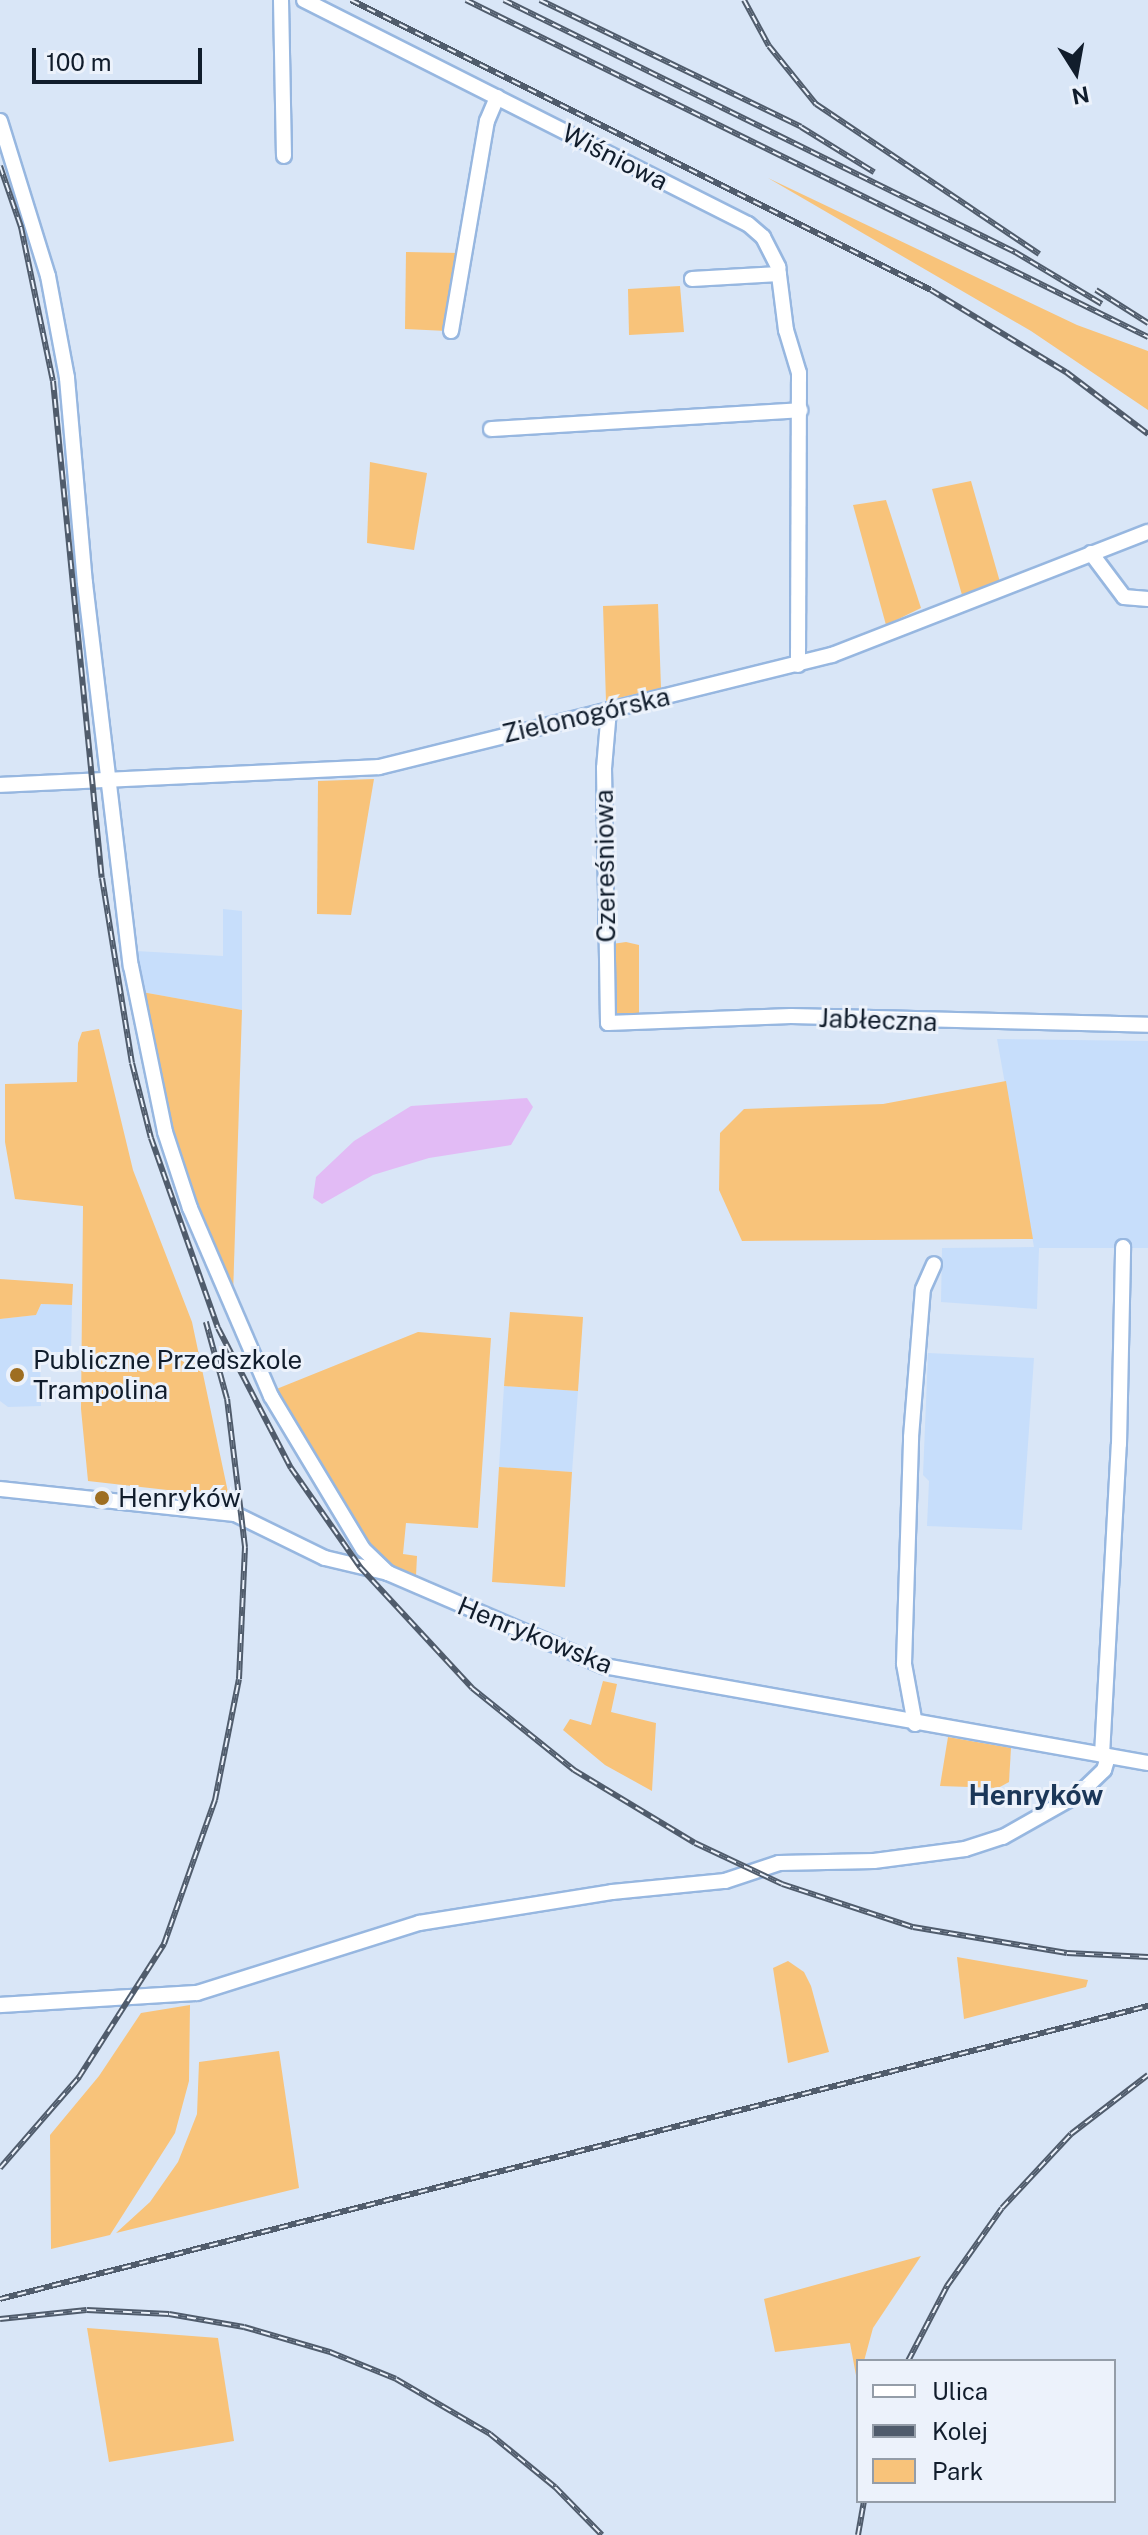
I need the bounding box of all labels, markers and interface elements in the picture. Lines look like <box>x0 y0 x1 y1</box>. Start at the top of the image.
scale bar <box>36 32 206 82</box>
north arrow <box>1036 32 1116 112</box>
text: 100 m <box>46 48 112 76</box>
text: N <box>1070 81 1092 110</box>
street label: Wiśniowa <box>557 117 673 197</box>
street label: Zielonogórska <box>499 681 673 749</box>
street label: Czereśniowa <box>588 789 622 943</box>
street label: Jabłeczna <box>818 1002 938 1038</box>
place label: Publiczne Przedszkole Trampolina <box>33 1344 303 1406</box>
marker: Publiczne Przedszkole Trampolina <box>8 1366 26 1384</box>
place label: Henryków <box>118 1482 241 1514</box>
marker: Henryków <box>93 1489 111 1507</box>
street label: Henrykowska <box>453 1590 617 1680</box>
district label: Henryków <box>969 1778 1103 1812</box>
legend <box>856 2359 1116 2503</box>
text: Ulica <box>932 2377 988 2405</box>
text: Kolej <box>932 2417 988 2445</box>
text: Park <box>932 2457 983 2485</box>

